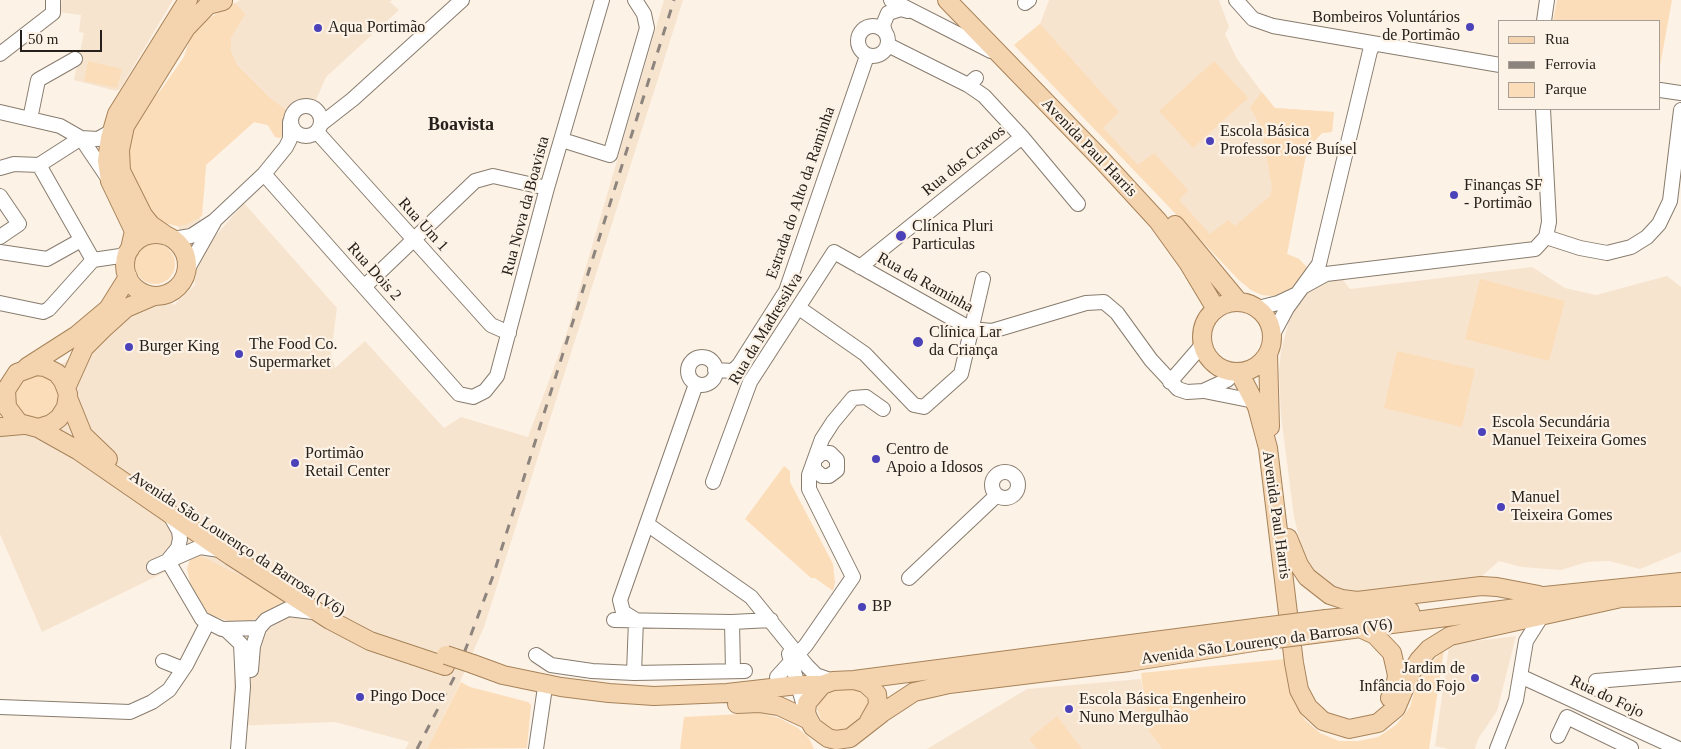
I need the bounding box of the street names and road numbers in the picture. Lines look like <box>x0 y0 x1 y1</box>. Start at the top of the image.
street label: Avenida Paul Harris <box>1037 95 1141 201</box>
street label: Estrada do Alto da Raminha <box>762 104 840 282</box>
street label: Rua dos Cravos <box>919 122 1009 200</box>
street label: Rua Nova da Boavista <box>498 134 554 278</box>
street label: Rua Um 1 <box>394 194 452 256</box>
street label: Rua Dois 2 <box>343 239 405 305</box>
street label: Rua da Raminha <box>874 249 976 317</box>
street label: Rua da Madressilva <box>725 270 807 388</box>
street label: Avenida Paul Harris <box>1257 450 1295 580</box>
street label: Avenida São Lourenço da Barrosa (V6) <box>126 467 348 621</box>
street label: Avenida São Lourenço da Barrosa (V6) <box>1140 615 1394 669</box>
street label: Rua do Fojo <box>1567 672 1647 722</box>

